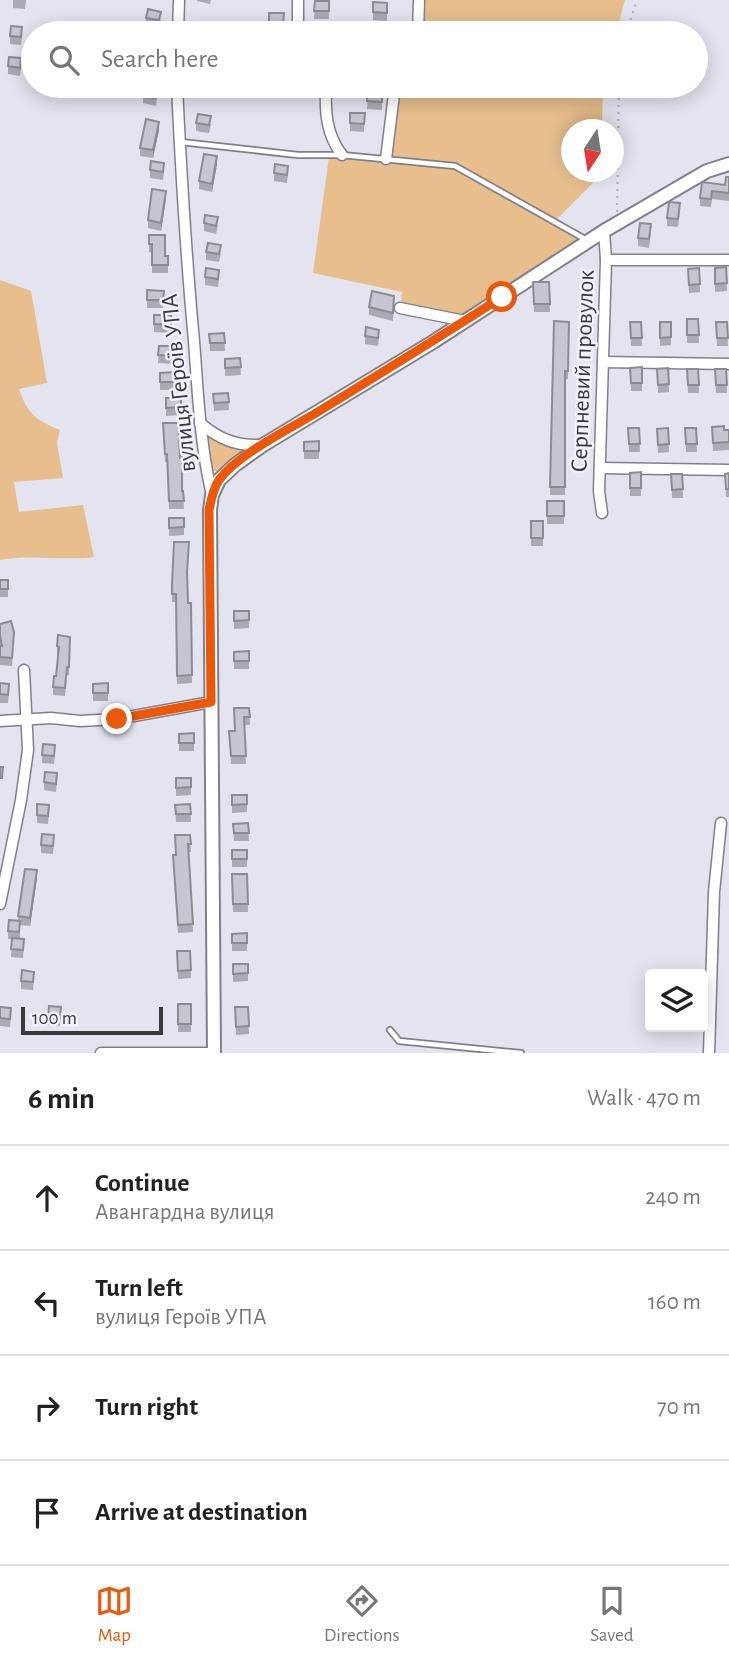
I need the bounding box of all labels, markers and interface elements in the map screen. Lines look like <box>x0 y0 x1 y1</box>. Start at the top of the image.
search box <box>21 21 708 98</box>
icon: search <box>45 41 83 79</box>
text: Search here <box>101 46 219 72</box>
north arrow <box>561 119 624 182</box>
street label: Серпневий провулок <box>567 269 599 473</box>
route start <box>486 281 517 312</box>
street label: вулиця Героїв УПА <box>158 293 200 473</box>
route end <box>101 703 132 734</box>
map controls <box>645 969 708 1032</box>
button: layers <box>645 969 708 1032</box>
scale bar <box>21 1004 163 1036</box>
text: 100 m <box>32 1009 77 1028</box>
text: 6 min <box>28 1084 95 1114</box>
text: Walk · 470 m <box>587 1087 701 1110</box>
text: Continue <box>95 1170 190 1196</box>
icon: ahead <box>28 1179 66 1217</box>
text: 240 m <box>645 1186 701 1209</box>
text: Авангардна вулиця <box>95 1201 275 1224</box>
text: Turn left <box>95 1275 183 1301</box>
icon: left <box>28 1284 66 1322</box>
text: 160 m <box>648 1291 701 1314</box>
text: вулиця Героїв УПА <box>95 1306 267 1329</box>
icon: right <box>28 1389 66 1427</box>
text: Turn right <box>95 1394 198 1420</box>
text: 70 m <box>657 1396 701 1419</box>
icon: arrive <box>28 1494 66 1532</box>
text: Arrive at destination <box>95 1499 308 1525</box>
tab: Map <box>95 1582 133 1647</box>
tab: Directions <box>324 1582 400 1647</box>
tab: Saved <box>590 1582 634 1647</box>

